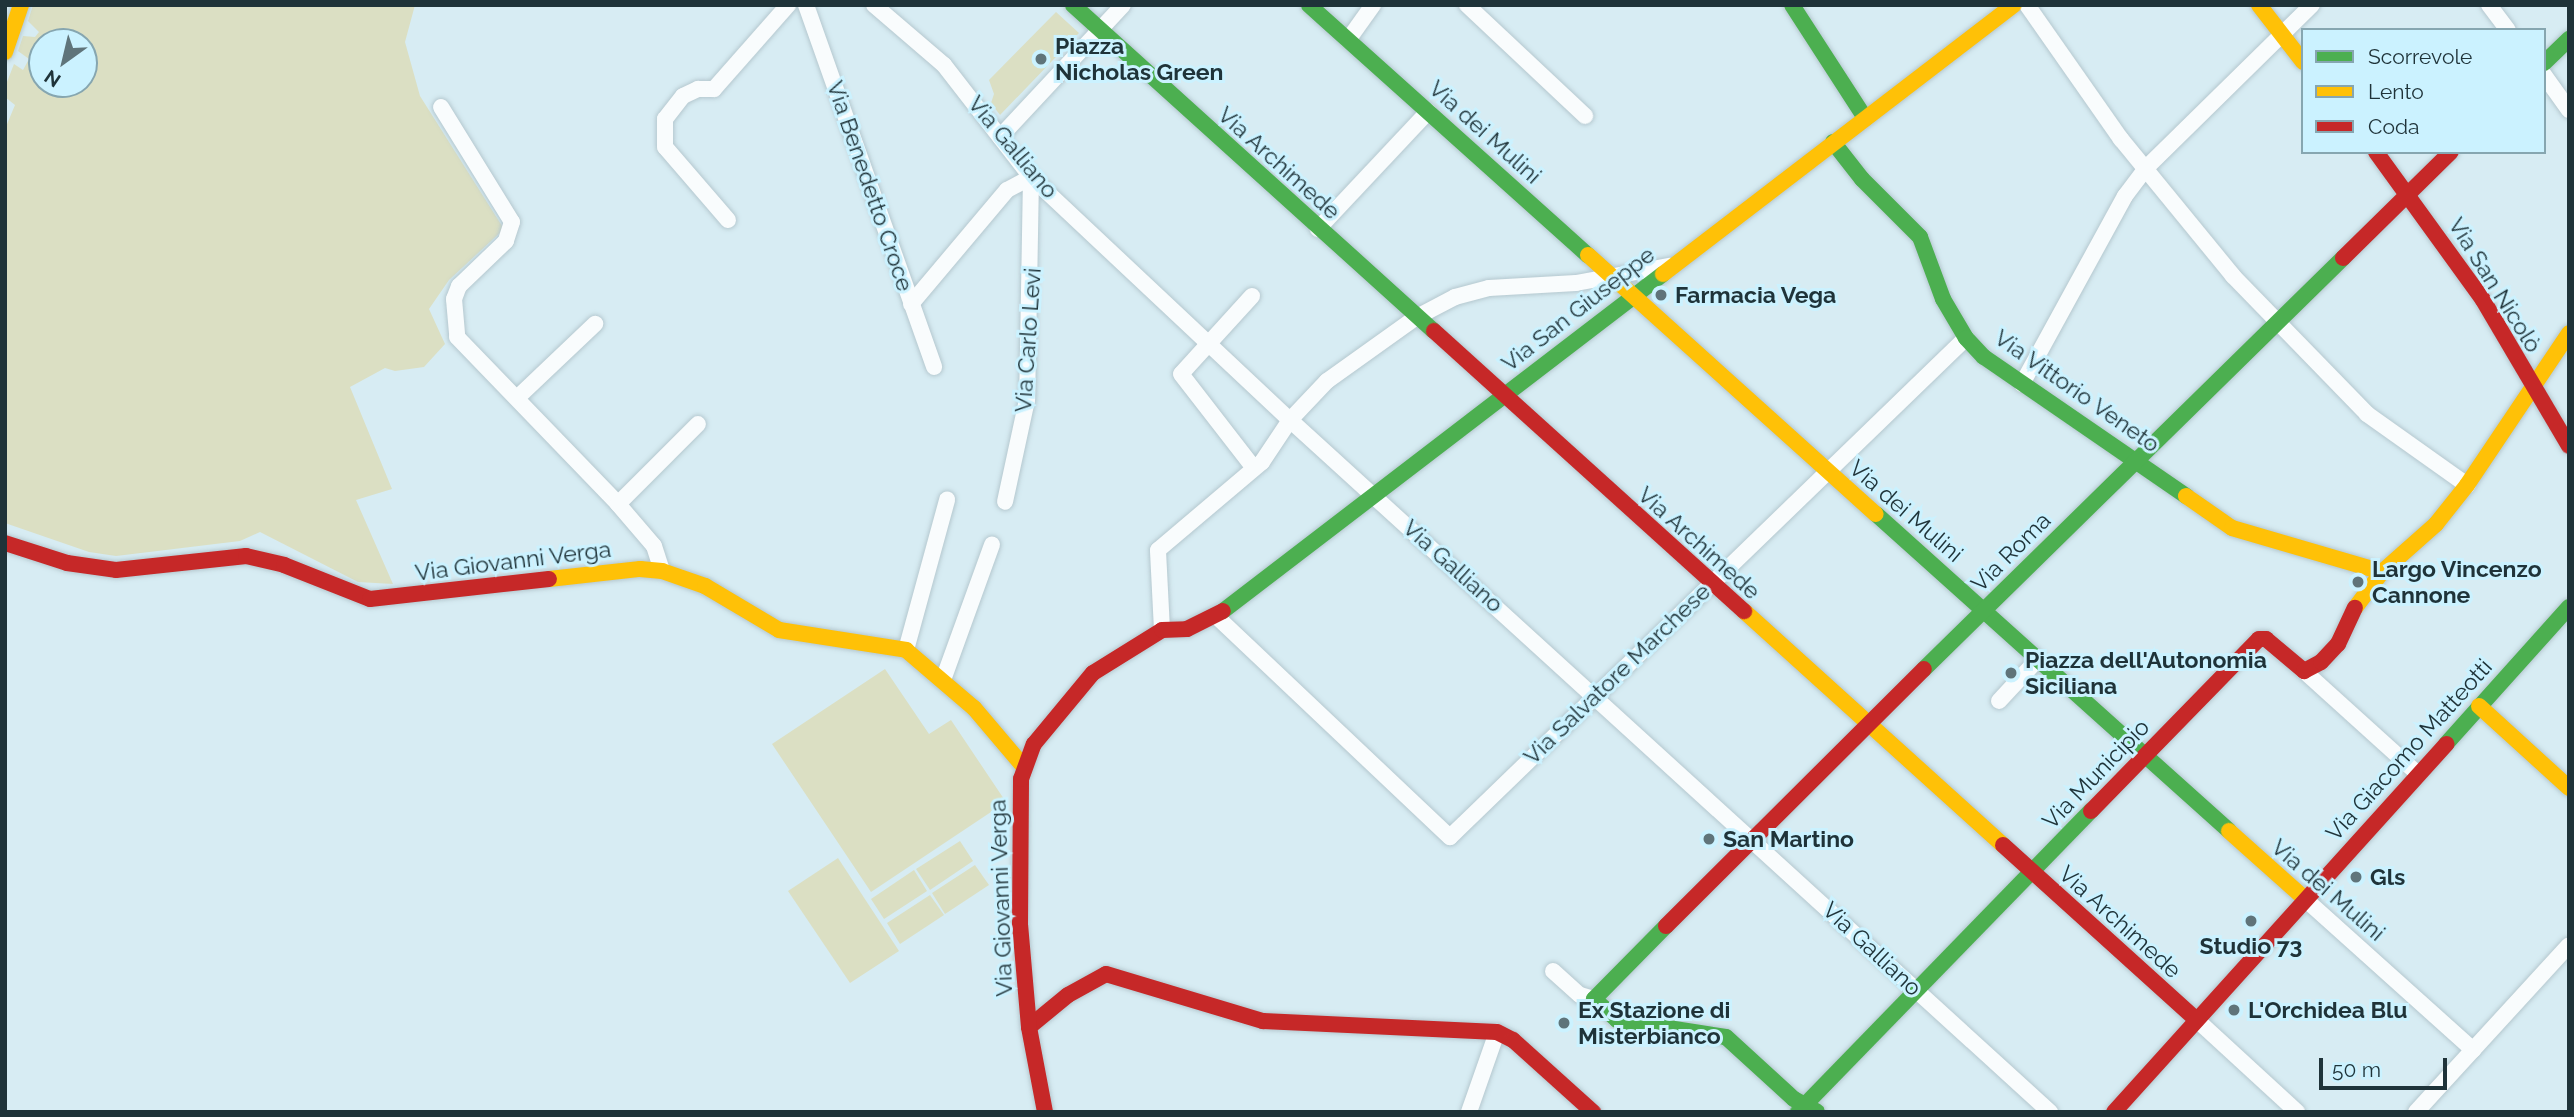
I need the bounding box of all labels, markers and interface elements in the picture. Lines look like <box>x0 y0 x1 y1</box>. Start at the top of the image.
north arrow <box>28 28 98 98</box>
legend <box>2301 28 2546 154</box>
place label: Piazza Nicholas Green <box>1055 32 1223 86</box>
text: Scorrevole <box>2368 44 2472 69</box>
marker: Piazza Nicholas Green <box>1033 51 1049 67</box>
text: N <box>40 66 65 92</box>
street label: Via dei Mulini <box>1423 74 1547 190</box>
street label: Via Benedetto Croce <box>821 77 919 295</box>
text: Lento <box>2368 79 2424 104</box>
street label: Via Galliano <box>962 90 1064 204</box>
street label: Via Archimede <box>1212 101 1346 225</box>
text: Coda <box>2368 114 2419 139</box>
street label: Via San Nicolò <box>2443 213 2547 357</box>
street label: Via San Giuseppe <box>1496 241 1660 377</box>
street label: Via Carlo Levi <box>1009 267 1047 413</box>
place label: Farmacia Vega <box>1675 281 1837 309</box>
marker: Farmacia Vega <box>1653 287 1669 303</box>
street label: Via Vittorio Veneto <box>1988 323 2166 459</box>
street label: Via dei Mulini <box>1844 454 1968 568</box>
street label: Via Archimede <box>1632 481 1766 605</box>
street label: Via Roma <box>1966 507 2056 597</box>
street label: Via Galliano <box>1397 514 1509 618</box>
street label: Via Giovanni Verga <box>413 535 613 587</box>
place label: Largo Vincenzo Cannone <box>2372 555 2542 609</box>
marker: Largo Vincenzo Cannone <box>2350 574 2366 590</box>
street label: Via Salvatore Marchese <box>1518 578 1716 770</box>
place label: Piazza dell'Autonomia Siciliana <box>2025 646 2267 700</box>
street label: Via Giacomo Matteotti <box>2320 653 2498 847</box>
marker: Piazza dell'Autonomia Siciliana <box>2003 665 2019 681</box>
street label: Via Municipio <box>2037 713 2155 835</box>
street label: Via Giovanni Verga <box>984 799 1018 997</box>
place label: San Martino <box>1723 825 1854 853</box>
marker: San Martino <box>1701 831 1717 847</box>
street label: Via dei Mulini <box>2266 833 2390 947</box>
street label: Via Archimede <box>2053 860 2187 984</box>
place label: Gls <box>2370 863 2405 891</box>
marker: Gls <box>2348 869 2364 885</box>
street label: Via Galliano <box>1817 896 1927 1002</box>
marker: Studio 73 <box>2243 913 2259 929</box>
place label: Studio 73 <box>2200 932 2302 960</box>
place label: Ex Stazione di Misterbianco <box>1578 996 1730 1050</box>
place label: L'Orchidea Blu <box>2248 996 2408 1024</box>
marker: L'Orchidea Blu <box>2226 1002 2242 1018</box>
marker: Ex Stazione di Misterbianco <box>1556 1015 1572 1031</box>
scale bar <box>2322 1044 2450 1088</box>
text: 50 m <box>2332 1057 2381 1082</box>

